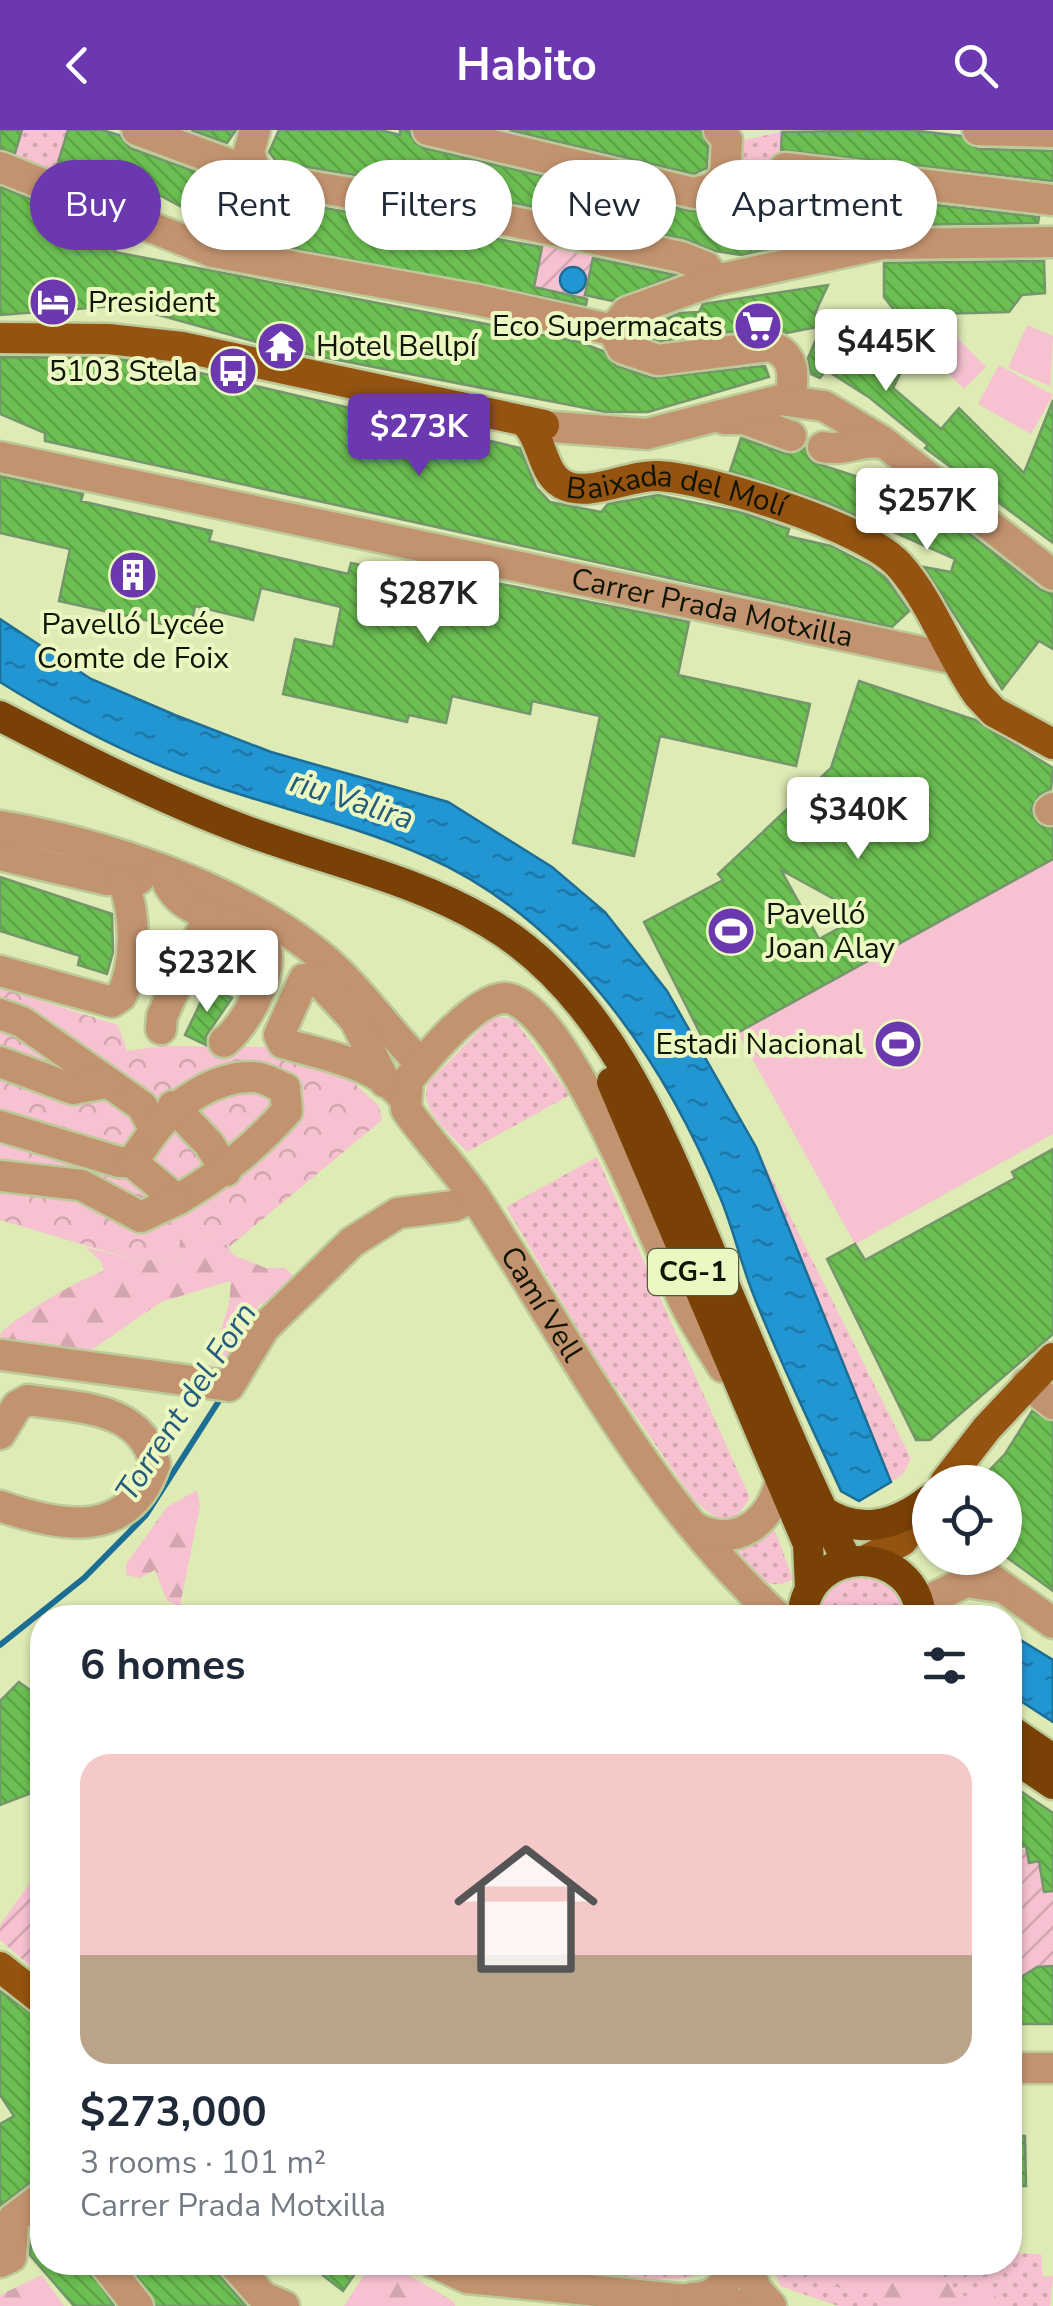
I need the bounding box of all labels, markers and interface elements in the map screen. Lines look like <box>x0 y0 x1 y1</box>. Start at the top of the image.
text: Habito <box>456 35 597 96</box>
icon: back <box>50 38 105 93</box>
icon: search <box>948 38 1003 93</box>
chip: Buy <box>30 160 161 250</box>
chip: Rent <box>181 160 325 250</box>
chip: Filters <box>345 160 512 250</box>
chip: New <box>532 160 676 250</box>
chip: Apartment <box>696 160 937 250</box>
hotel icon: President <box>27 276 79 328</box>
place label: President <box>88 282 216 323</box>
supermarket icon: Eco Supermacats <box>732 300 784 352</box>
place label: Eco Supermacats <box>492 306 723 347</box>
pin: $445K <box>816 309 956 394</box>
temple icon: Hotel Bellpí <box>255 320 307 372</box>
text: $445K <box>837 320 935 363</box>
place label: Hotel Bellpí <box>316 326 479 367</box>
bus stop icon: 5103 Stela <box>207 345 259 397</box>
place label: 5103 Stela <box>49 351 198 392</box>
pin: $273K <box>349 394 489 479</box>
text: $273K <box>370 405 468 448</box>
street label: Baixada del Molí <box>564 455 794 527</box>
pin: $257K <box>857 468 997 553</box>
text: $257K <box>878 479 976 522</box>
building icon: Pavelló Lycée Comte de Foix <box>107 549 159 601</box>
street label: Carrer Prada Motxilla <box>568 558 857 657</box>
pin: $287K <box>358 561 498 646</box>
text: $287K <box>379 572 477 615</box>
place label: Pavelló Lycée Comte de Foix <box>37 604 229 679</box>
water label: riu Valira <box>285 760 419 840</box>
pin: $340K <box>788 777 928 862</box>
text: $340K <box>809 788 907 831</box>
place label: Pavelló Joan Alay <box>765 894 896 969</box>
sports icon: Pavelló Joan Alay <box>705 905 757 957</box>
pin: $232K <box>137 930 277 1015</box>
text: $232K <box>158 941 256 984</box>
sports icon: Estadi Nacional <box>872 1018 924 1070</box>
place label: Estadi Nacional <box>655 1024 863 1065</box>
street label: Camí Vell <box>491 1238 593 1369</box>
road number: CG-1 <box>648 1249 738 1295</box>
water label: Torrent del Forn <box>105 1294 267 1510</box>
map controls <box>912 1465 1022 1575</box>
button: locate <box>912 1465 1022 1575</box>
text: 6 homes <box>80 1637 245 1694</box>
icon: filters <box>917 1638 972 1693</box>
icon: home <box>436 1819 616 1999</box>
text: $273,000 <box>80 2084 267 2141</box>
text: 3 rooms · 101 m² <box>80 2141 326 2184</box>
text: Carrer Prada Motxilla <box>80 2184 386 2227</box>

